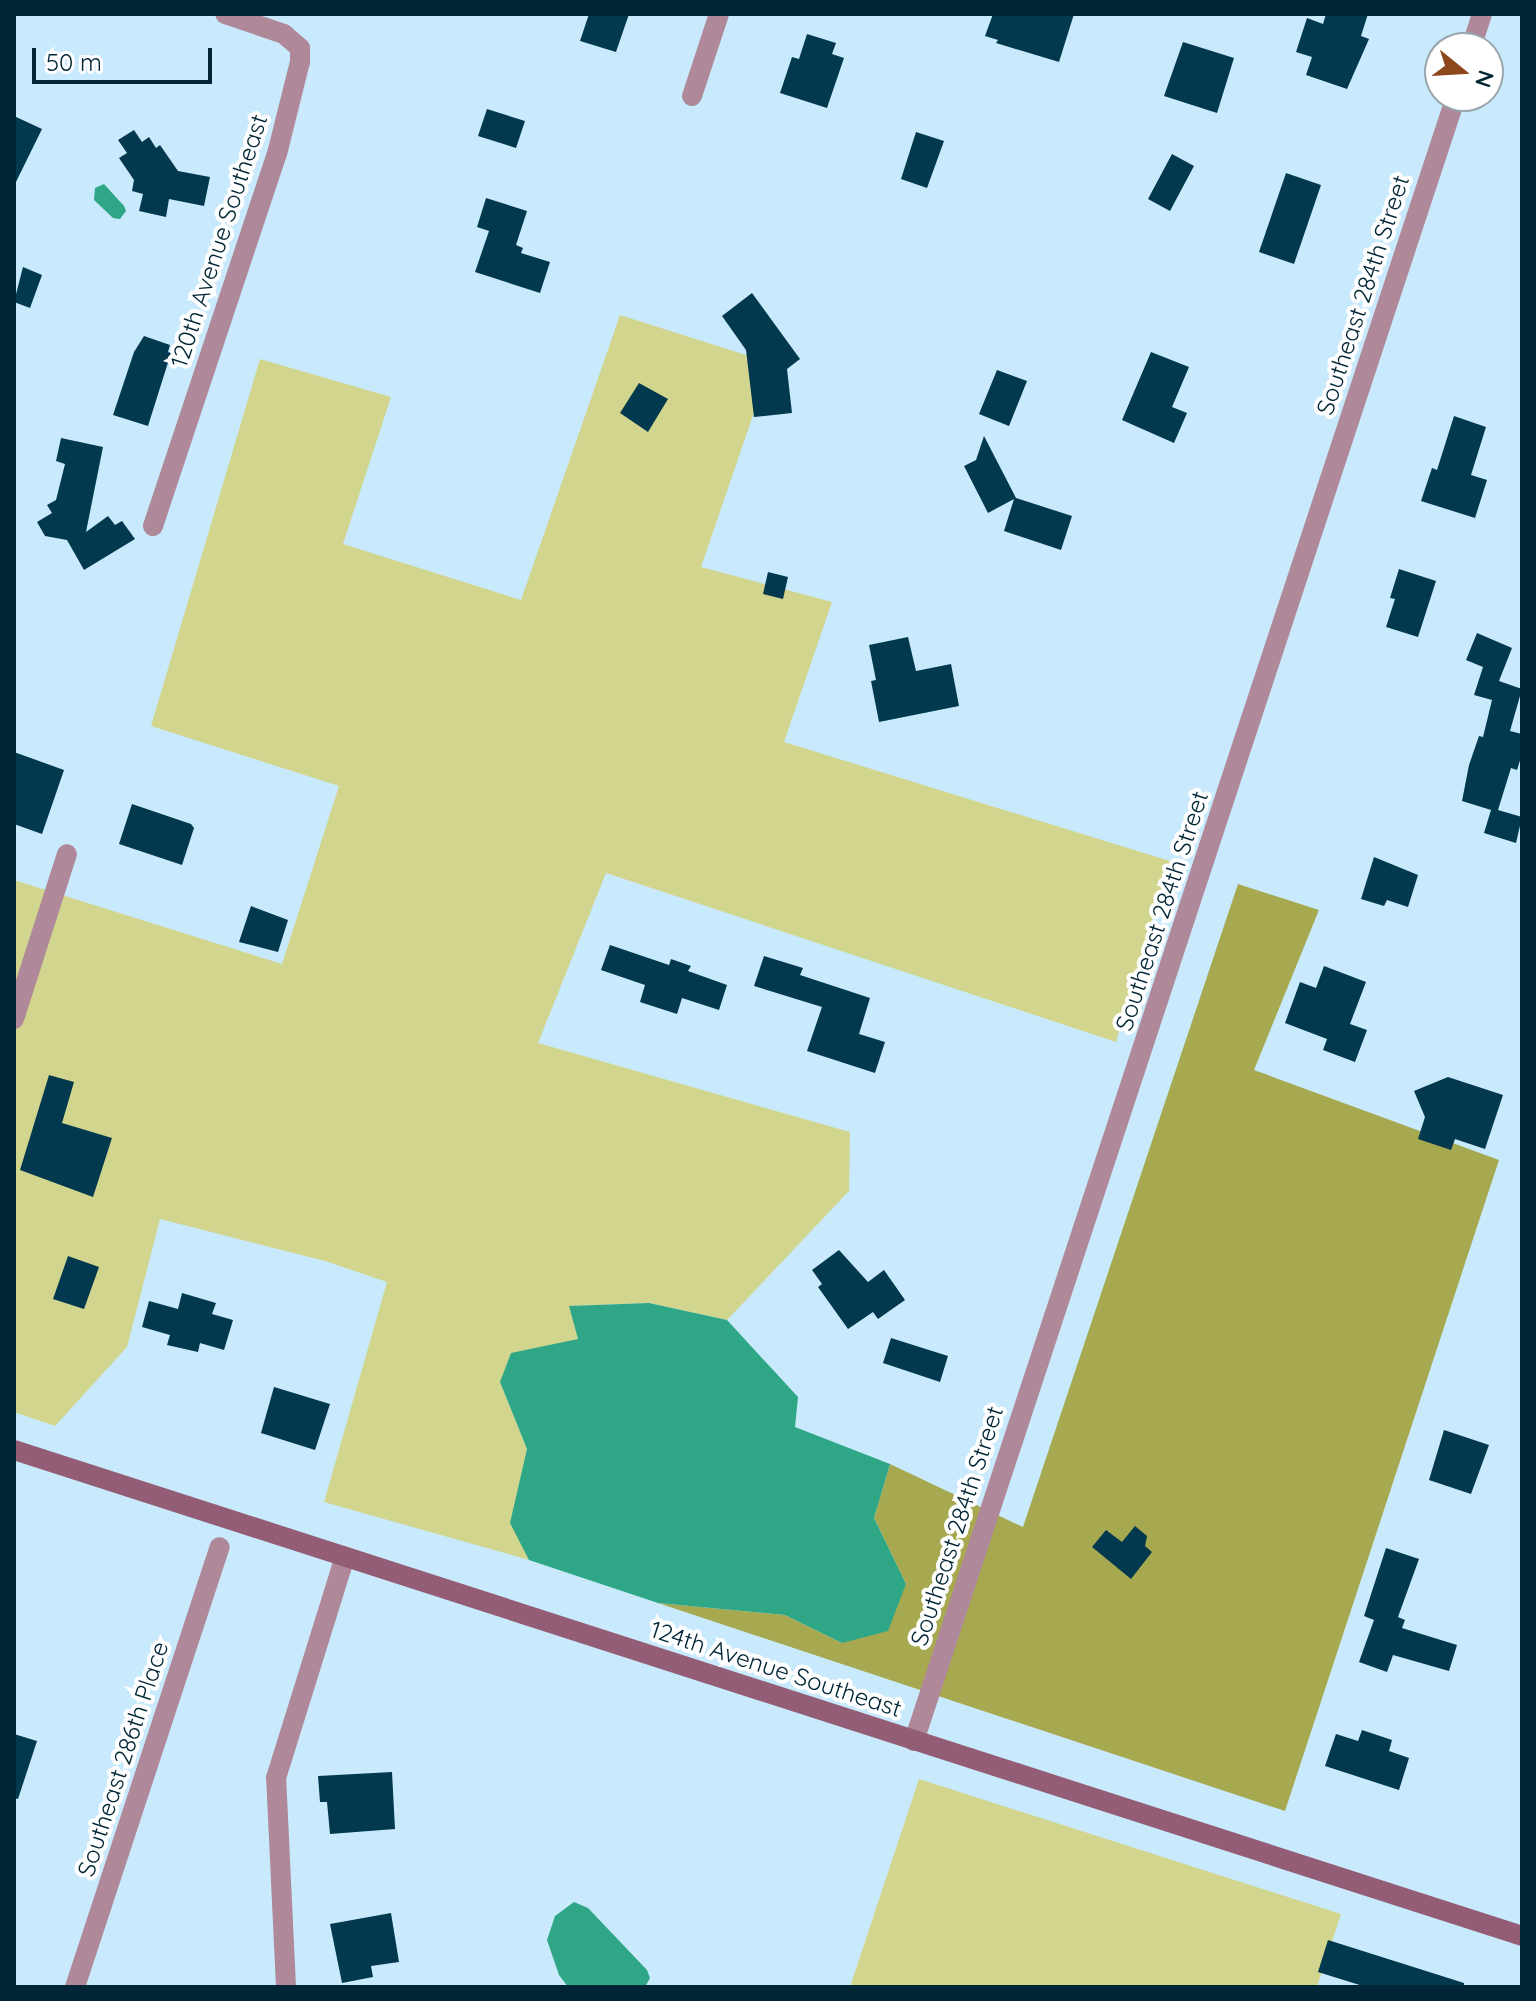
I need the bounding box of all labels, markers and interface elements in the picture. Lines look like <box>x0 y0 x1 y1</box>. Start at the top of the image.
scale bar <box>36 32 216 82</box>
north arrow <box>1424 32 1504 112</box>
text: 50 m <box>46 47 102 77</box>
text: N <box>1469 67 1501 91</box>
street label: 120th Avenue Southeast <box>164 111 274 371</box>
street label: Southeast 284th Street <box>1311 171 1415 419</box>
street label: Southeast 284th Street <box>1110 787 1214 1035</box>
street label: Southeast 284th Street <box>905 1402 1009 1650</box>
street label: 124th Avenue Southeast <box>647 1615 905 1723</box>
street label: Southeast 286th Place <box>71 1638 175 1880</box>

